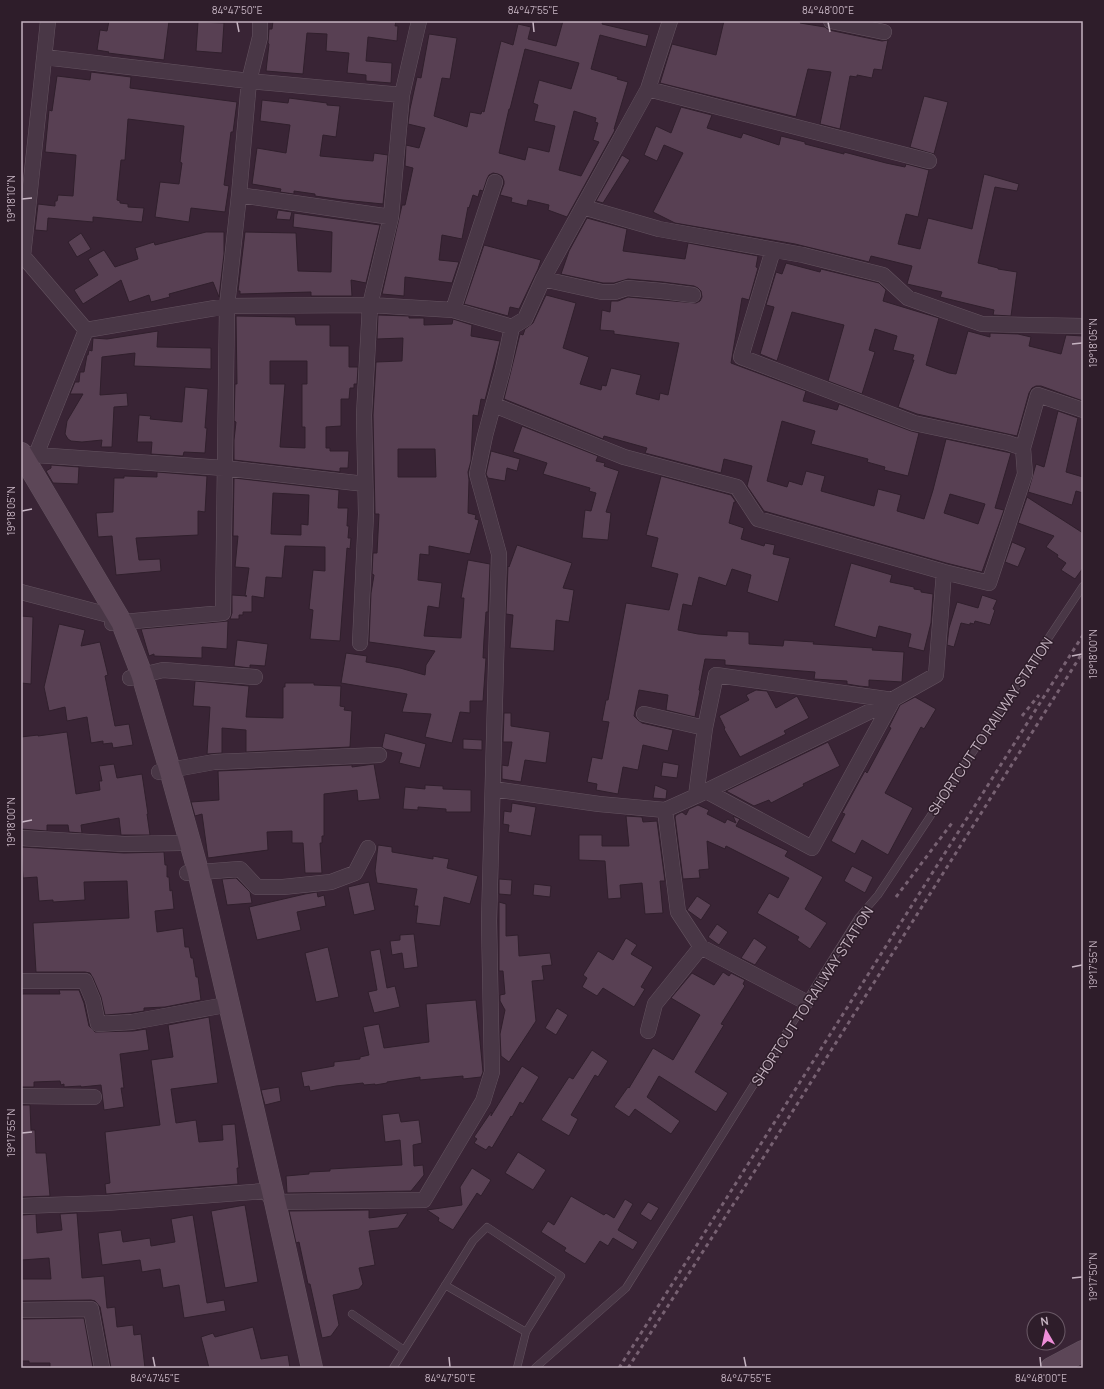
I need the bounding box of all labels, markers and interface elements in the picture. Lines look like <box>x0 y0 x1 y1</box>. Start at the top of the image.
text: 84°47'50"E <box>212 3 263 17</box>
text: 84°47'55"E <box>508 3 559 17</box>
text: 84°48'00"E <box>802 3 854 17</box>
text: 19°18'10"N <box>4 175 18 223</box>
text: 19°18'05"N <box>1086 318 1100 368</box>
text: 19°18'05"N <box>4 486 18 536</box>
text: 19°18'00"N <box>1086 629 1100 679</box>
street label: SHORTCUT TO RAILWAY STATION <box>923 633 1057 819</box>
text: 19°18'00"N <box>4 797 18 847</box>
street label: SHORTCUT TO RAILWAY STATION <box>747 903 877 1089</box>
text: 19°17'55"N <box>1086 941 1100 989</box>
text: 19°17'55"N <box>4 1109 18 1157</box>
text: 19°17'50"N <box>1086 1253 1100 1301</box>
north arrow <box>1026 1311 1066 1351</box>
text: N <box>1039 1313 1050 1329</box>
text: 84°47'45"E <box>130 1371 180 1385</box>
text: 84°47'50"E <box>425 1371 476 1385</box>
text: 84°47'55"E <box>721 1371 772 1385</box>
text: 84°48'00"E <box>1015 1371 1067 1385</box>

